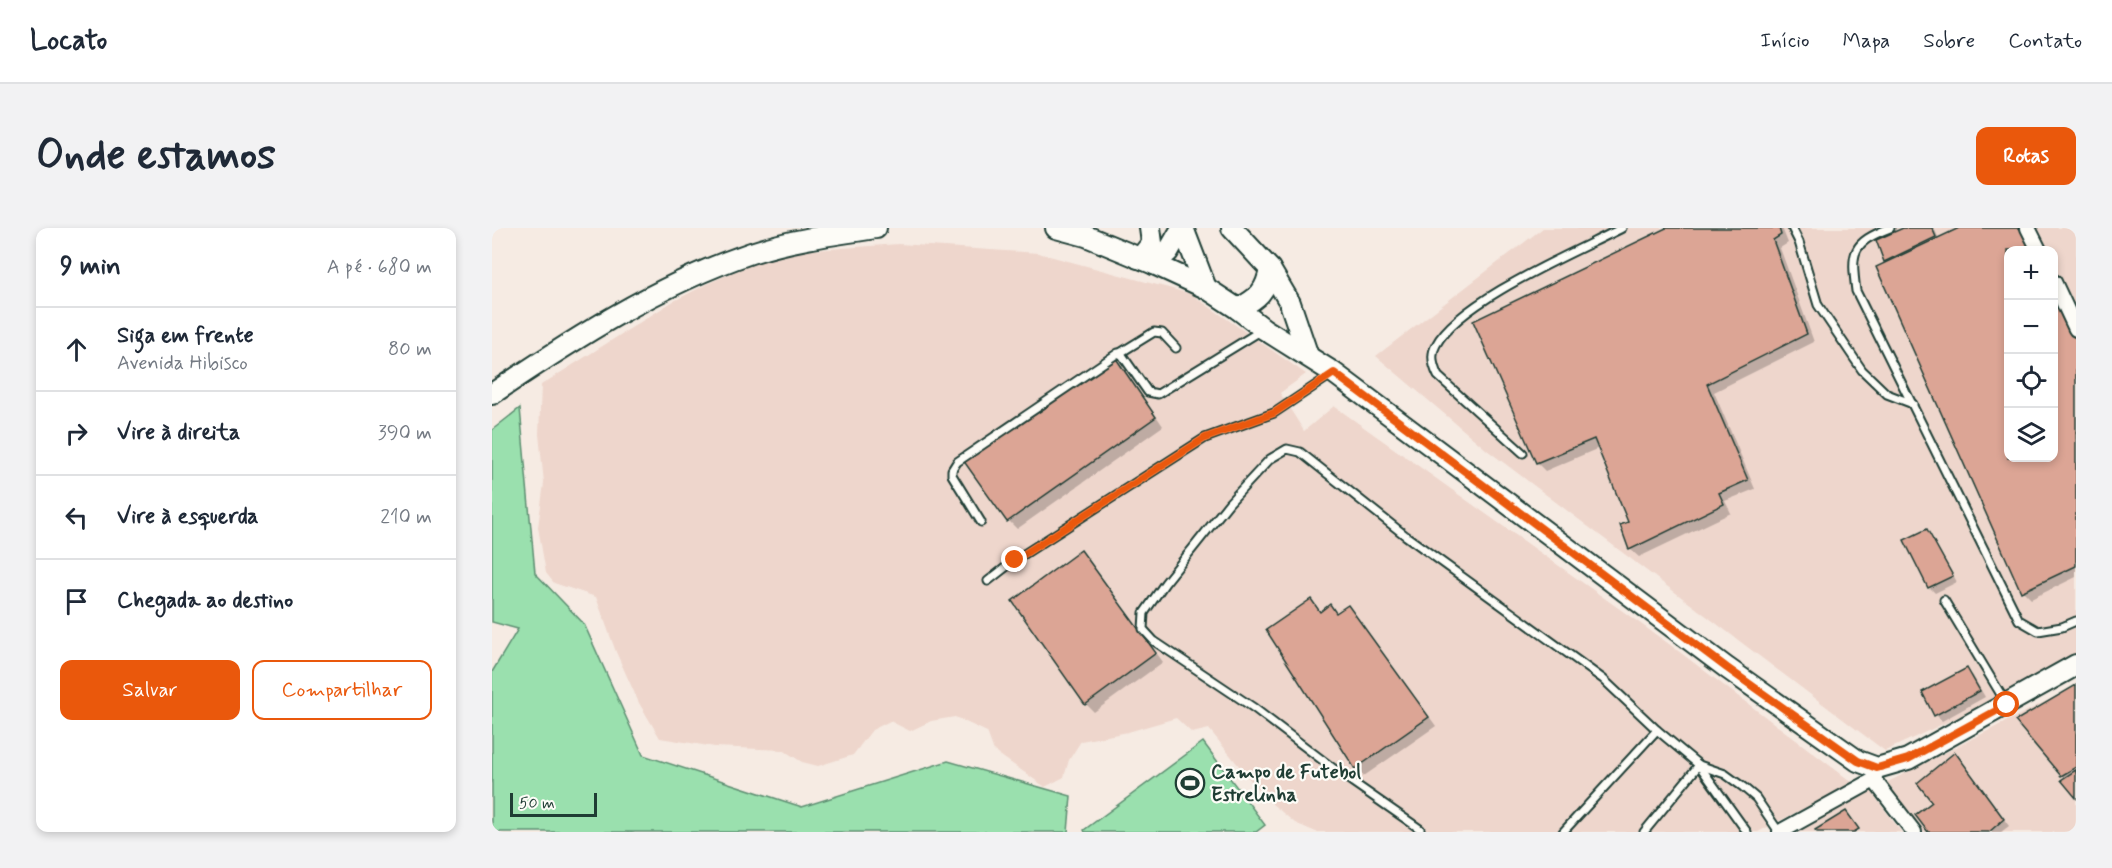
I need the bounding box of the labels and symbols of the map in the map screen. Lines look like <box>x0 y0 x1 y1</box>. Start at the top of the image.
route end <box>1001 546 1027 572</box>
route start <box>1993 691 2019 717</box>
place label: Campo de Futebol Estrelinha <box>1211 759 1361 809</box>
sports icon: Campo de Futebol Estrelinha <box>1174 767 1206 799</box>
scale bar <box>510 790 597 818</box>

